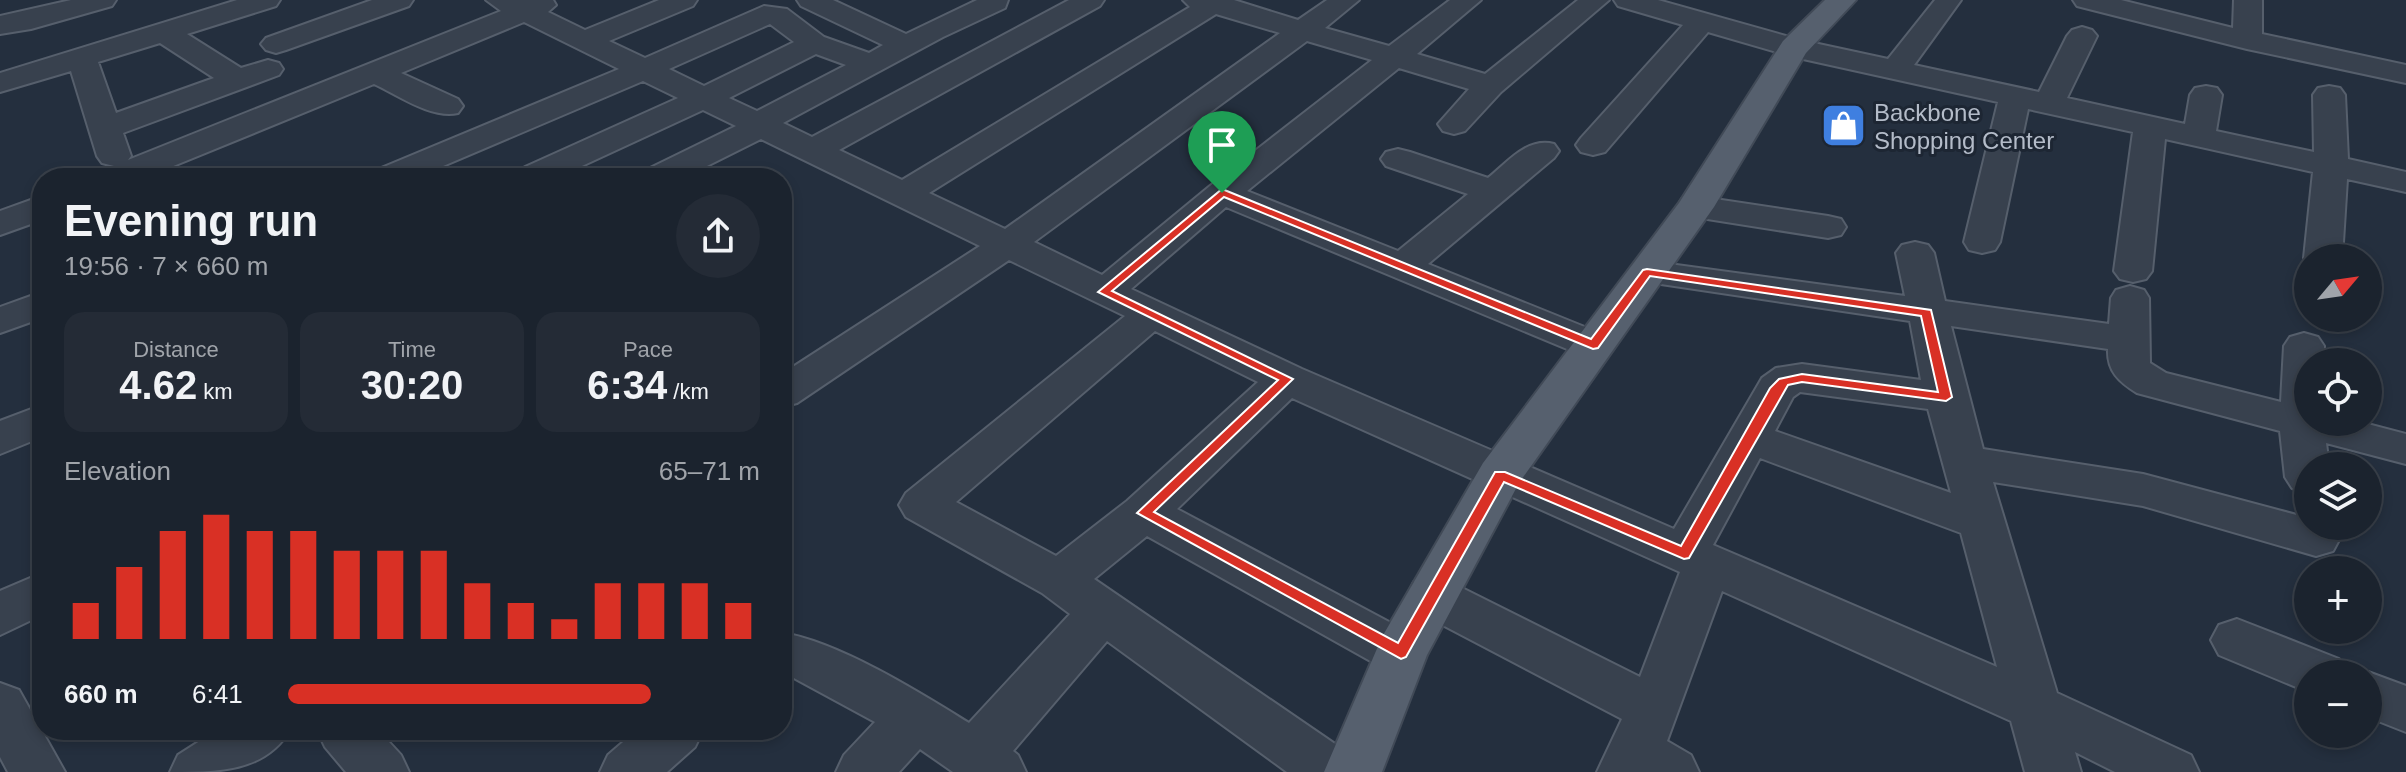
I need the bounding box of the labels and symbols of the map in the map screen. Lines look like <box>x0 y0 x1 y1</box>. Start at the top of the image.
place label: Backbone Shopping Center <box>1874 99 2054 154</box>
shop icon: Backbone Shopping Center <box>1819 102 1867 150</box>
pin <box>1188 111 1256 193</box>
north arrow <box>2294 244 2382 332</box>

